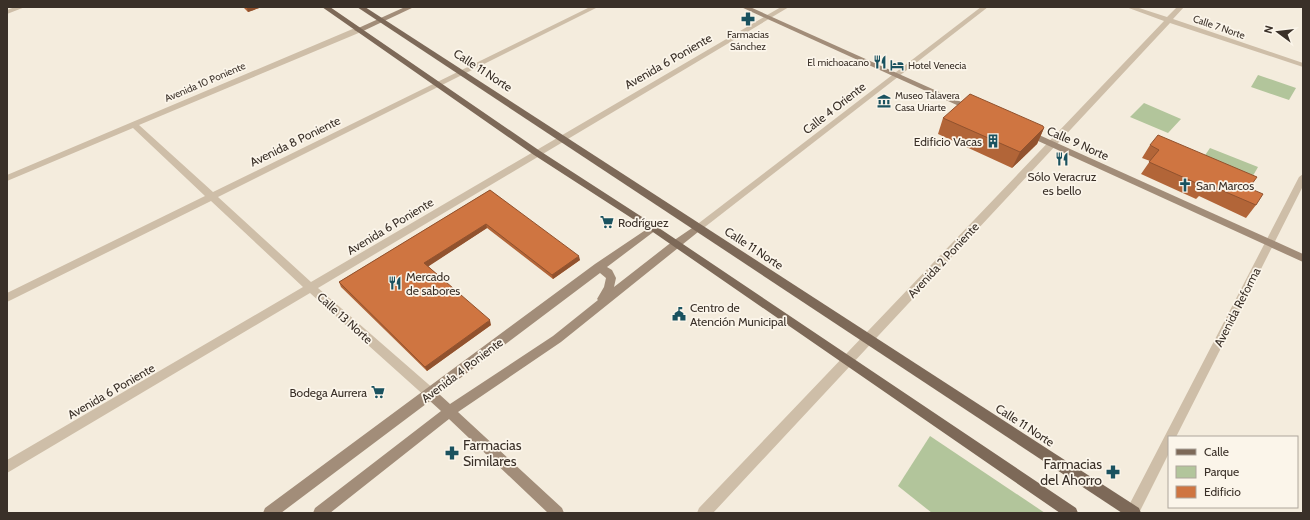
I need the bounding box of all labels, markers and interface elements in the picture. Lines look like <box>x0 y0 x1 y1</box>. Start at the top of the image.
pharmacy icon: Farmacias Sánchez <box>740 11 756 27</box>
street label: Calle 7 Norte <box>1191 12 1247 42</box>
north arrow <box>1258 12 1298 52</box>
text: N <box>1261 24 1276 35</box>
place label: Farmacias Sánchez <box>727 28 769 53</box>
street label: Avenida 6 Poniente <box>622 30 714 92</box>
street label: Calle 11 Norte <box>451 45 515 95</box>
restaurant icon: El michoacano <box>872 54 888 70</box>
place label: El michoacano <box>807 56 869 69</box>
hotel icon: Hotel Venecia <box>889 57 905 73</box>
street label: Avenida 10 Poniente <box>163 59 247 105</box>
place label: Hotel Venecia <box>908 59 966 72</box>
street label: Calle 4 Oriente <box>800 79 868 137</box>
place label: Museo Talavera Casa Uriarte <box>895 89 960 114</box>
museum icon: Museo Talavera Casa Uriarte <box>876 93 892 109</box>
street label: Avenida 8 Poniente <box>247 113 343 169</box>
street label: Calle 9 Norte <box>1045 123 1111 163</box>
building icon: Edificio Vacas <box>985 133 1001 149</box>
place label: Edificio Vacas <box>914 134 982 149</box>
restaurant icon: Sólo Veracruz es bello <box>1054 151 1070 167</box>
place label: Sólo Veracruz es bello <box>1027 169 1097 198</box>
church icon: San Marcos <box>1177 177 1193 193</box>
place label: San Marcos <box>1196 178 1254 193</box>
street label: Avenida 6 Poniente <box>344 194 436 258</box>
supermarket icon: Rodríguez <box>599 214 615 230</box>
place label: Rodríguez <box>618 215 669 230</box>
street label: Avenida 2 Poniente <box>904 219 982 301</box>
street label: Calle 11 Norte <box>722 223 786 273</box>
street label: Avenida Reforma <box>1211 265 1264 349</box>
place label: Mercado de sabores <box>406 269 460 298</box>
restaurant icon: Mercado de sabores <box>387 275 403 291</box>
street label: Calle 13 Norte <box>314 289 376 347</box>
place label: Centro de Atención Municipal <box>690 300 786 329</box>
public building icon: Centro de Atención Municipal <box>671 306 687 322</box>
street label: Avenida 4 Poniente <box>418 334 506 406</box>
street label: Avenida 6 Poniente <box>65 360 157 422</box>
supermarket icon: Bodega Aurrera <box>370 384 386 400</box>
place label: Bodega Aurrera <box>289 385 367 400</box>
street label: Calle 11 Norte <box>993 400 1057 450</box>
place label: Farmacias Similares <box>463 436 522 470</box>
legend <box>1168 436 1298 508</box>
text: Calle <box>1204 444 1229 459</box>
pharmacy icon: Farmacias Similares <box>444 445 460 461</box>
place label: Farmacias del Ahorro <box>1040 455 1102 489</box>
pharmacy icon: Farmacias del Ahorro <box>1105 464 1121 480</box>
text: Parque <box>1204 464 1239 479</box>
text: Edificio <box>1204 484 1241 499</box>

